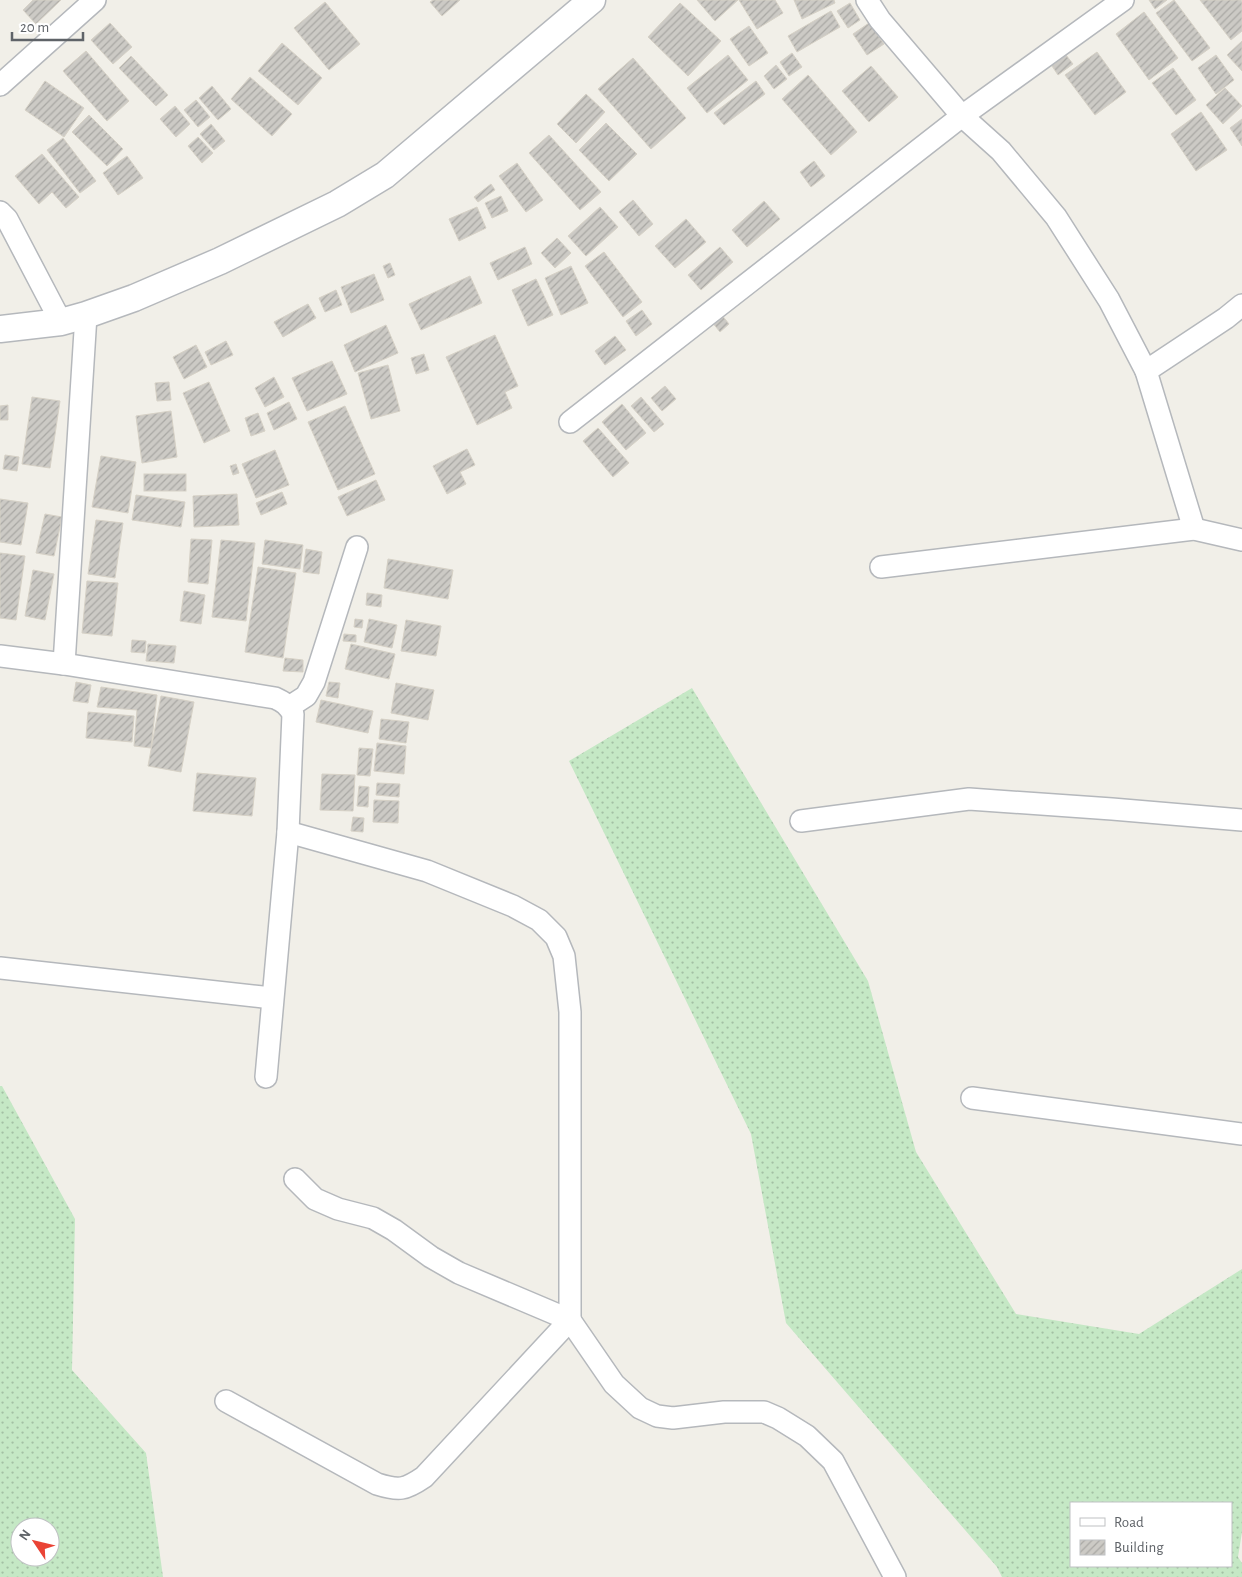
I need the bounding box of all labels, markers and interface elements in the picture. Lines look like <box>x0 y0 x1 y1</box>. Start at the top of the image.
scale bar <box>12 10 84 42</box>
text: 20 m <box>20 20 49 35</box>
legend <box>1070 1502 1232 1567</box>
text: Road <box>1114 1515 1144 1530</box>
north arrow <box>10 1517 60 1567</box>
text: N <box>17 1527 34 1543</box>
text: Building <box>1114 1540 1164 1555</box>

